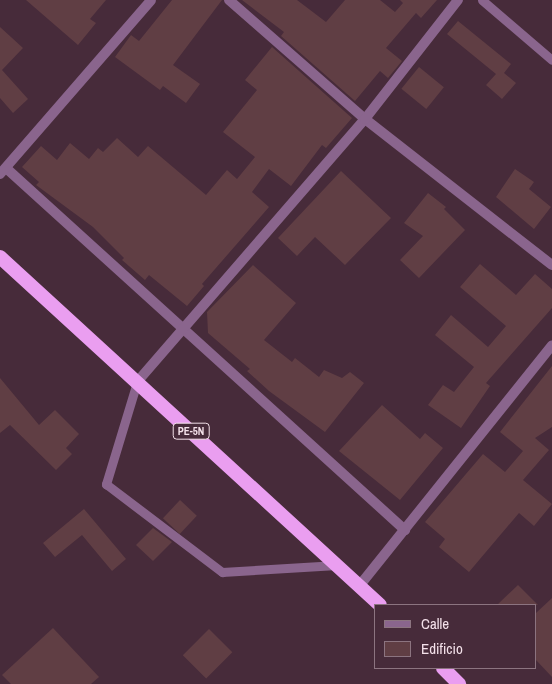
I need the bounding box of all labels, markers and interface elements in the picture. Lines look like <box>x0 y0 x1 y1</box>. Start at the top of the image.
road number: PE-5N <box>172 422 210 440</box>
legend <box>374 604 537 669</box>
text: Calle <box>421 613 449 634</box>
text: Edificio <box>421 638 463 659</box>

